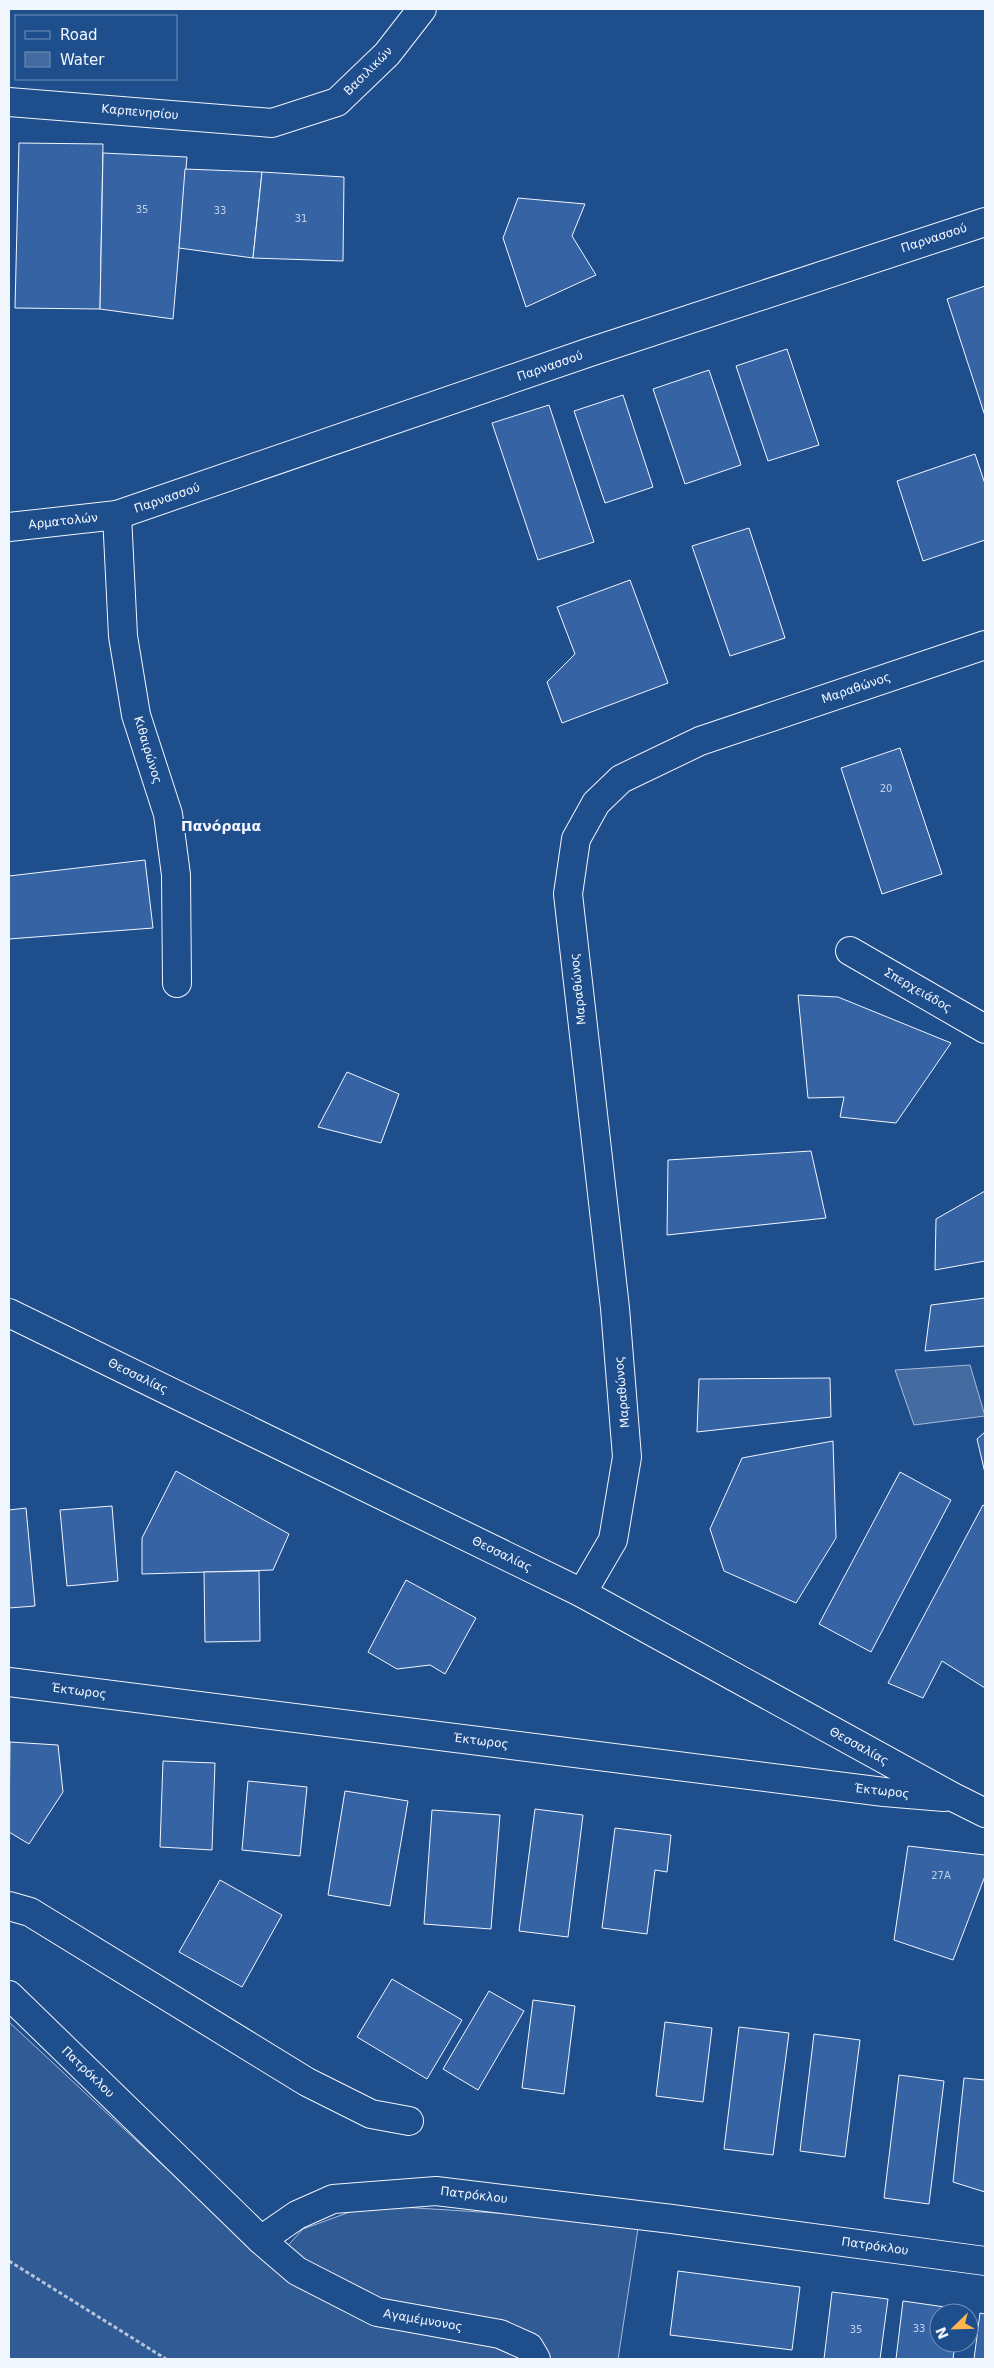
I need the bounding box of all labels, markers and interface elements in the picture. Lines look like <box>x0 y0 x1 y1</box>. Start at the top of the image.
legend <box>15 15 178 80</box>
text: Road <box>60 26 98 44</box>
street label: Βασιλικών <box>341 44 395 98</box>
text: Water <box>60 51 105 69</box>
street label: Καρπενησίου <box>101 102 179 122</box>
house number: 35 <box>136 204 148 215</box>
house number: 33 <box>214 205 226 216</box>
house number: 31 <box>295 213 307 224</box>
street label: Παρνασσού <box>899 221 969 255</box>
street label: Παρνασσού <box>515 348 585 384</box>
street label: Παρνασσού <box>132 480 202 516</box>
street label: Αρματολών <box>28 510 99 532</box>
street label: Μαραθώνος <box>820 670 892 706</box>
street label: Κιθαιρώνος <box>131 714 165 786</box>
house number: 20 <box>880 783 892 794</box>
district label: Πανόραμα <box>181 818 261 834</box>
street label: Μαραθώνος <box>567 952 589 1026</box>
street label: Σπερχειάδος <box>882 965 954 1015</box>
street label: Θεσσαλίας <box>106 1355 170 1397</box>
street label: Μαραθώνος <box>612 1355 632 1429</box>
street label: Θεσσαλίας <box>470 1533 534 1575</box>
street label: Έκτωρος <box>50 1681 107 1701</box>
street label: Θεσσαλίας <box>827 1724 891 1768</box>
street label: Έκτωρος <box>452 1731 509 1751</box>
street label: Έκτωρος <box>853 1781 910 1801</box>
house number: 27Α <box>931 1870 951 1881</box>
street label: Πατρόκλου <box>59 2043 117 2101</box>
street label: Πατρόκλου <box>440 2184 508 2206</box>
street label: Πατρόκλου <box>841 2234 909 2258</box>
north arrow <box>929 2303 979 2353</box>
street label: Αγαμέμνονος <box>382 2306 464 2334</box>
house number: 33 <box>913 2323 925 2334</box>
house number: 35 <box>850 2324 862 2335</box>
text: N <box>932 2325 952 2342</box>

